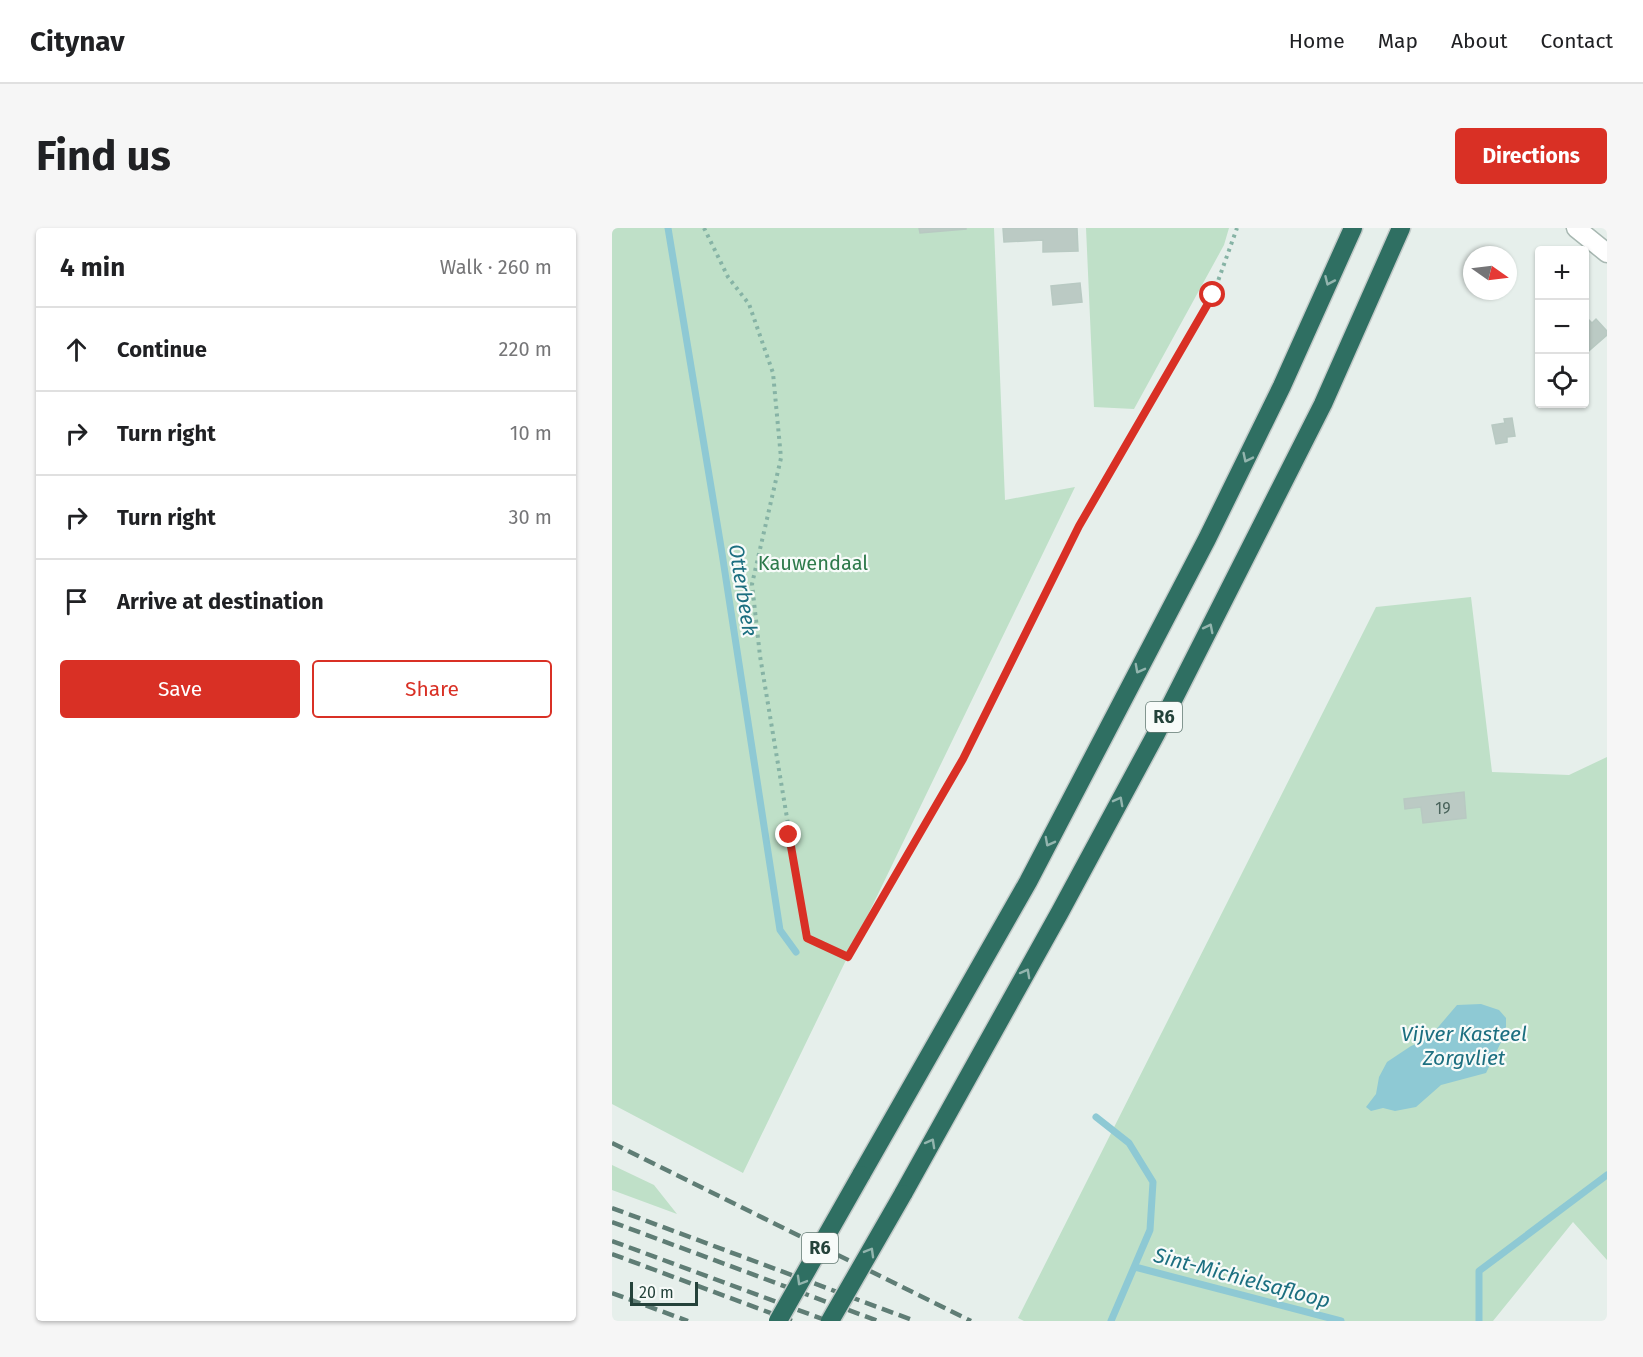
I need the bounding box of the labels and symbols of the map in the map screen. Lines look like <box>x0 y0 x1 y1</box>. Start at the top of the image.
north arrow <box>1463 246 1517 300</box>
one-way arrow <box>1324 275 1336 286</box>
route start <box>1199 281 1225 307</box>
one-way arrow <box>1242 452 1254 463</box>
water label: Otterbeek <box>723 542 763 638</box>
park label: Kauwendaal <box>758 551 868 575</box>
one-way arrow <box>1202 624 1214 635</box>
one-way arrow <box>1135 663 1146 673</box>
road number: R6 <box>1146 702 1182 732</box>
one-way arrow <box>1112 797 1123 808</box>
house number: 19 <box>1435 799 1451 818</box>
route end <box>775 821 801 847</box>
one-way arrow <box>1044 836 1056 847</box>
one-way arrow <box>1019 968 1030 979</box>
water label: Vijver Kasteel Zorgvliet <box>1401 1021 1527 1071</box>
one-way arrow <box>924 1139 935 1149</box>
road number: R6 <box>802 1233 838 1263</box>
water label: Sint-Michielsafloop <box>1150 1242 1333 1314</box>
one-way arrow <box>862 1248 874 1258</box>
one-way arrow <box>797 1275 808 1285</box>
scale bar <box>630 1279 698 1306</box>

